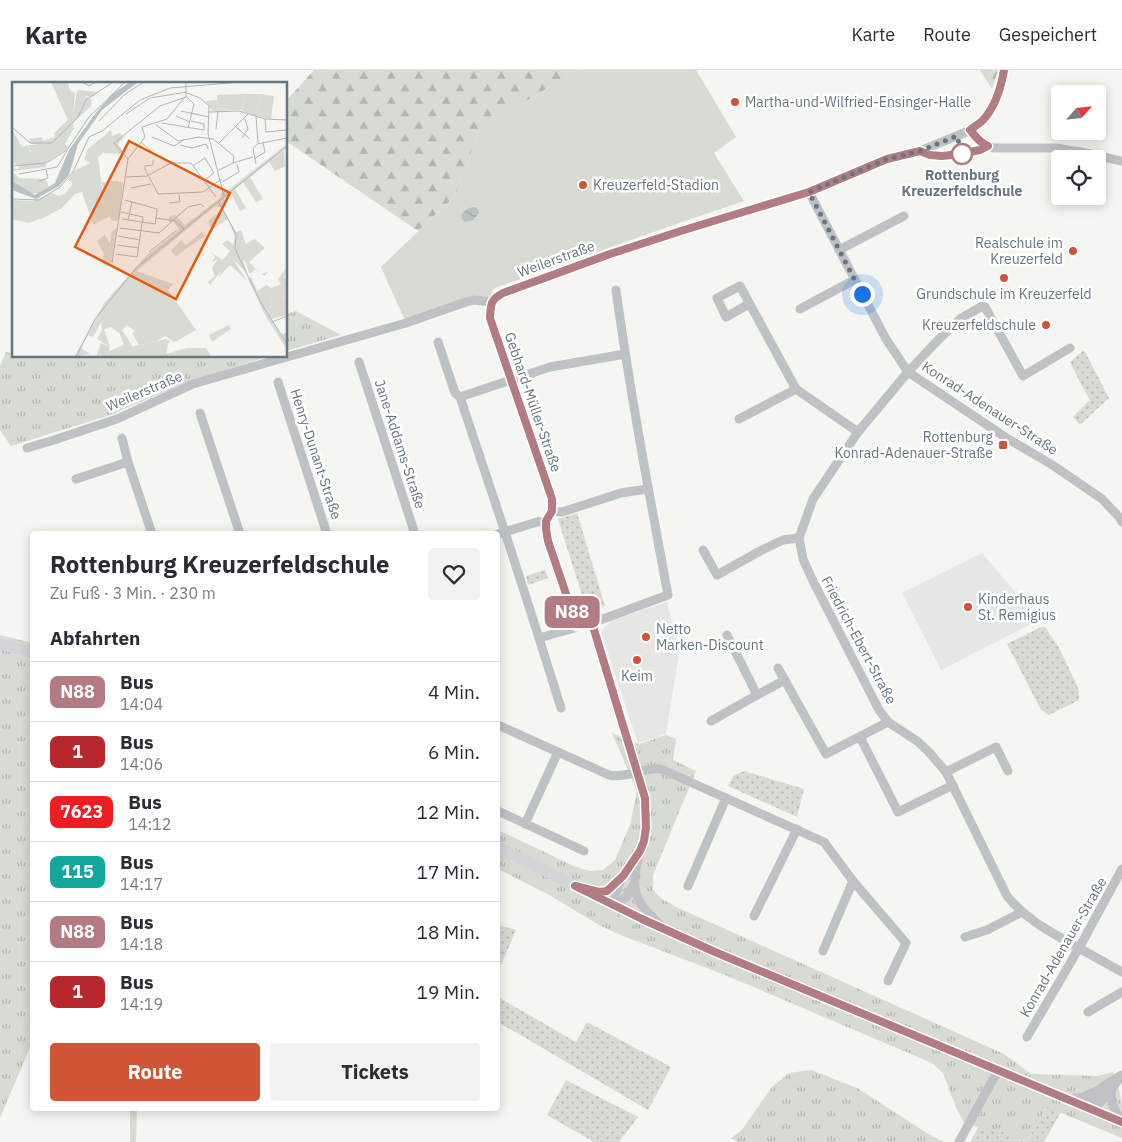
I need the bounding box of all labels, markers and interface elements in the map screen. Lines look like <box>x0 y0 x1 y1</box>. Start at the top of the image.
text: Karte <box>25 19 88 51</box>
text: Karte <box>852 23 895 46</box>
text: Route <box>923 23 971 46</box>
text: Gespeichert <box>999 23 1097 46</box>
inset map <box>12 82 288 358</box>
north arrow <box>1051 85 1106 140</box>
map controls <box>1051 85 1106 205</box>
place label: Martha-und-Wilfried-Ensinger-Halle <box>745 93 971 111</box>
marker: Martha-und-Wilfried-Ensinger-Halle <box>729 96 741 108</box>
marker: Rottenburg Kreuzerfeldschule <box>951 143 973 165</box>
button: locate <box>1051 150 1106 205</box>
place label: Rottenburg Kreuzerfeldschule <box>902 166 1023 200</box>
place label: Kreuzerfeld-Stadion <box>593 176 719 194</box>
marker: Kreuzerfeld-Stadion <box>577 179 589 191</box>
place label: Realschule im Kreuzerfeld <box>975 234 1063 268</box>
street label: Weilerstraße <box>515 237 597 281</box>
marker: Realschule im Kreuzerfeld <box>1067 245 1079 257</box>
marker: Grundschule im Kreuzerfeld <box>998 272 1010 284</box>
your location <box>850 282 875 307</box>
place label: Grundschule im Kreuzerfeld <box>916 285 1092 303</box>
place label: Kreuzerfeldschule <box>922 316 1036 334</box>
marker: Kreuzerfeldschule <box>1040 319 1052 331</box>
street label: Gebhard-Müller-Straße <box>501 330 565 475</box>
street label: Konrad-Adenauer-Straße <box>919 357 1062 459</box>
street label: Weilerstraße <box>103 367 185 415</box>
street label: Jane-Addams-Straße <box>371 377 429 511</box>
street label: Henry-Dunant-Straße <box>286 386 346 522</box>
place label: Rottenburg Konrad-Adenauer-Straße <box>834 428 994 462</box>
marker: Rottenburg Konrad-Adenauer-Straße <box>997 439 1009 451</box>
text: Rottenburg Kreuzerfeldschule <box>50 548 390 580</box>
button: heart <box>428 548 480 600</box>
street label: Friedrich-Ebert-Straße <box>818 573 901 707</box>
text: Zu Fuß · 3 Min. · 230 m <box>50 583 216 603</box>
place label: Kinderhaus St. Remigius <box>978 590 1056 624</box>
line badge: N88 <box>543 596 601 628</box>
text: N88 <box>555 600 589 623</box>
marker: Kinderhaus St. Remigius <box>962 601 974 613</box>
place label: Netto Marken-Discount <box>656 620 764 654</box>
text: Abfahrten <box>50 626 140 650</box>
marker: Netto Marken-Discount <box>640 631 652 643</box>
marker: Keim <box>631 654 643 666</box>
place label: Keim <box>621 667 653 685</box>
text: Bus <box>120 670 154 694</box>
text: N88 <box>60 680 95 703</box>
text: 4 Min. <box>428 680 480 704</box>
text: 14:04 <box>120 694 163 714</box>
text: Bus <box>120 730 154 754</box>
text: 1 <box>72 740 83 763</box>
text: 6 Min. <box>428 740 480 764</box>
text: 14:06 <box>120 754 163 774</box>
text: Bus <box>128 790 162 814</box>
text: 7623 <box>60 800 103 823</box>
text: 12 Min. <box>417 800 480 824</box>
text: 14:12 <box>128 814 171 834</box>
text: Bus <box>120 850 154 874</box>
text: 115 <box>61 860 94 883</box>
text: 17 Min. <box>417 860 480 884</box>
text: 14:17 <box>120 874 163 894</box>
street label: Konrad-Adenauer-Straße <box>1016 874 1111 1020</box>
text: Bus <box>120 910 154 934</box>
text: N88 <box>60 920 95 943</box>
text: 18 Min. <box>417 920 480 944</box>
text: 14:18 <box>120 934 163 954</box>
text: Bus <box>120 970 154 994</box>
text: 1 <box>72 980 83 1003</box>
text: 19 Min. <box>417 980 480 1004</box>
text: 14:19 <box>120 994 163 1014</box>
button: Route <box>50 1043 260 1101</box>
button: Tickets <box>270 1043 480 1101</box>

